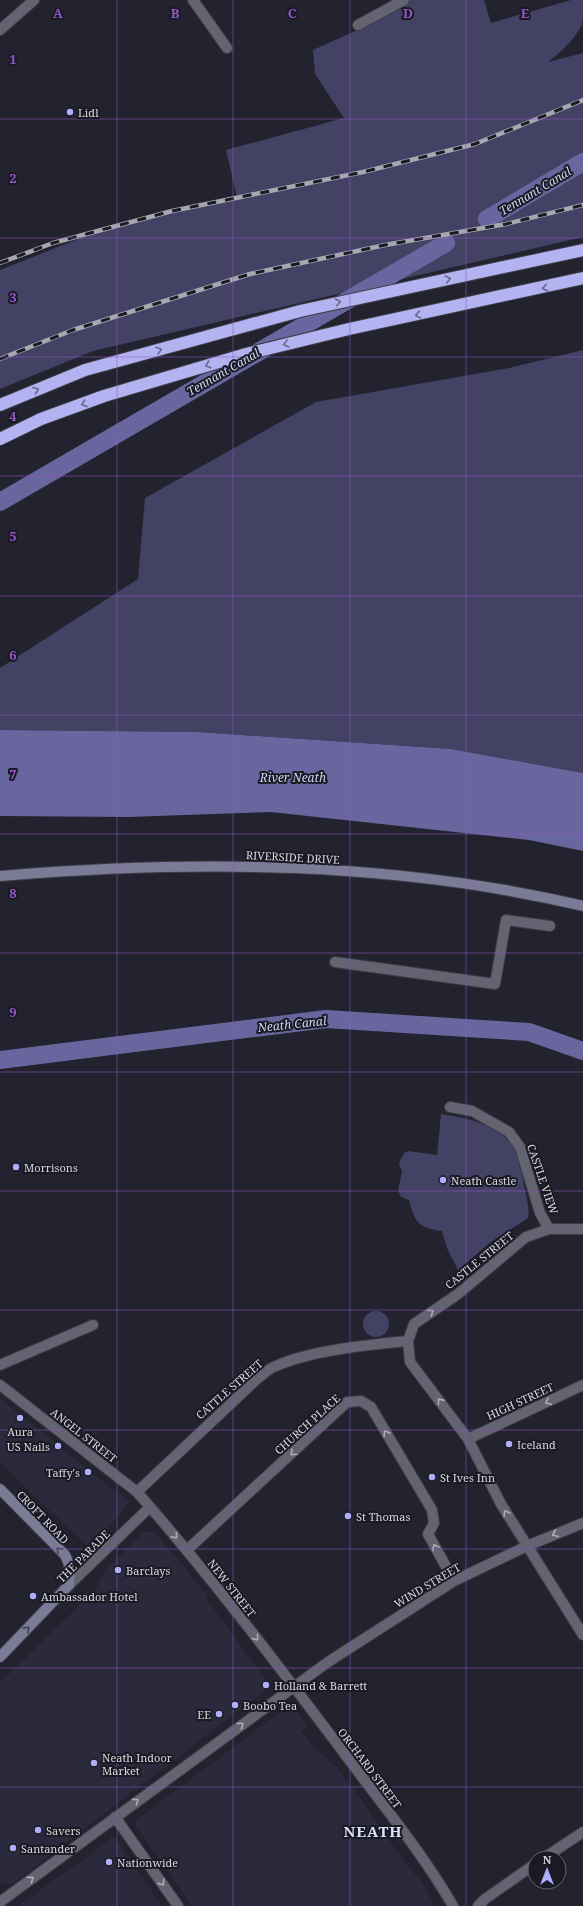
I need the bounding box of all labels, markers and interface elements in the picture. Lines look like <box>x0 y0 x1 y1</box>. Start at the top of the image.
text: A <box>53 4 63 22</box>
text: B <box>171 4 180 22</box>
text: C <box>288 4 297 22</box>
text: D <box>403 4 413 22</box>
text: E <box>521 4 530 22</box>
text: 1 <box>9 50 17 68</box>
place label: Lidl <box>78 105 99 120</box>
marker: Lidl <box>65 107 75 117</box>
water label: Tennant Canal <box>496 163 574 219</box>
text: 2 <box>9 169 17 187</box>
one-way arrow <box>445 275 451 283</box>
one-way arrow <box>542 283 548 291</box>
text: 3 <box>9 288 17 306</box>
one-way arrow <box>335 299 341 307</box>
one-way arrow <box>415 310 421 318</box>
one-way arrow <box>283 339 290 348</box>
water label: Tennant Canal <box>184 344 263 400</box>
one-way arrow <box>155 346 162 355</box>
one-way arrow <box>205 360 212 369</box>
one-way arrow <box>33 387 40 395</box>
one-way arrow <box>81 399 88 407</box>
text: 4 <box>9 407 17 425</box>
text: 5 <box>9 527 17 545</box>
text: 6 <box>9 646 17 664</box>
text: 7 <box>9 765 17 783</box>
water label: River Neath <box>259 769 326 786</box>
street label: RIVERSIDE DRIVE <box>246 847 340 867</box>
text: 8 <box>9 884 17 902</box>
text: 9 <box>9 1003 17 1021</box>
water label: Neath Canal <box>256 1012 328 1036</box>
street label: CASTLE VIEW <box>524 1142 562 1216</box>
place label: Morrisons <box>24 1160 78 1175</box>
marker: Morrisons <box>11 1162 21 1172</box>
place label: Neath Castle <box>451 1173 516 1188</box>
marker: Neath Castle <box>438 1175 448 1185</box>
street label: CASTLE STREET <box>442 1228 516 1292</box>
one-way arrow <box>427 1309 434 1317</box>
street label: CATTLE STREET <box>192 1356 266 1422</box>
street label: HIGH STREET <box>484 1379 556 1423</box>
street label: CHURCH PLACE <box>271 1390 343 1457</box>
one-way arrow <box>544 1397 552 1405</box>
one-way arrow <box>438 1399 445 1406</box>
street label: ANGEL STREET <box>48 1404 121 1466</box>
marker: Aura <box>15 1413 25 1423</box>
place label: Aura <box>7 1424 33 1439</box>
one-way arrow <box>384 1430 391 1437</box>
place label: Iceland <box>517 1437 556 1452</box>
place label: US Nails <box>7 1439 50 1454</box>
marker: Iceland <box>504 1439 514 1449</box>
marker: US Nails <box>53 1441 63 1451</box>
one-way arrow <box>290 1448 297 1455</box>
place label: Taffy's <box>46 1465 80 1480</box>
marker: Taffy's <box>83 1467 93 1477</box>
place label: St Ives Inn <box>440 1470 495 1485</box>
marker: St Ives Inn <box>427 1472 437 1482</box>
street label: CROFT ROAD <box>14 1487 72 1547</box>
place label: St Thomas <box>356 1509 410 1524</box>
one-way arrow <box>504 1510 511 1517</box>
marker: St Thomas <box>343 1511 353 1521</box>
street label: THE PARADE <box>53 1526 113 1586</box>
one-way arrow <box>551 1530 558 1538</box>
one-way arrow <box>171 1531 178 1539</box>
one-way arrow <box>433 1544 440 1551</box>
one-way arrow <box>56 1547 64 1555</box>
street label: NEW STREET <box>205 1556 259 1620</box>
street label: WIND STREET <box>391 1559 463 1611</box>
place label: Barclays <box>126 1563 171 1578</box>
marker: Barclays <box>113 1565 123 1575</box>
place label: Ambassador Hotel <box>41 1589 138 1604</box>
marker: Ambassador Hotel <box>28 1591 38 1601</box>
one-way arrow <box>22 1626 30 1634</box>
one-way arrow <box>251 1634 258 1641</box>
place label: Holland & Barrett <box>274 1678 367 1693</box>
marker: Holland & Barrett <box>261 1680 271 1690</box>
place label: Boobo Tea <box>243 1698 297 1713</box>
marker: Boobo Tea <box>230 1700 240 1710</box>
place label: EE <box>197 1707 211 1722</box>
marker: EE <box>214 1709 224 1719</box>
one-way arrow <box>236 1722 243 1729</box>
street label: ORCHARD STREET <box>335 1725 405 1811</box>
place label: Neath Indoor Market <box>102 1750 173 1778</box>
marker: Neath Indoor Market <box>89 1758 99 1768</box>
one-way arrow <box>132 1799 139 1806</box>
district label: NEATH <box>343 1821 403 1841</box>
place label: Savers <box>46 1823 81 1838</box>
marker: Savers <box>33 1825 43 1835</box>
place label: Santander <box>21 1841 76 1856</box>
marker: Santander <box>8 1843 18 1853</box>
north arrow <box>527 1850 567 1890</box>
text: N <box>543 1852 552 1867</box>
place label: Nationwide <box>117 1855 178 1870</box>
marker: Nationwide <box>104 1857 114 1867</box>
one-way arrow <box>27 1876 34 1883</box>
one-way arrow <box>157 1879 164 1886</box>

